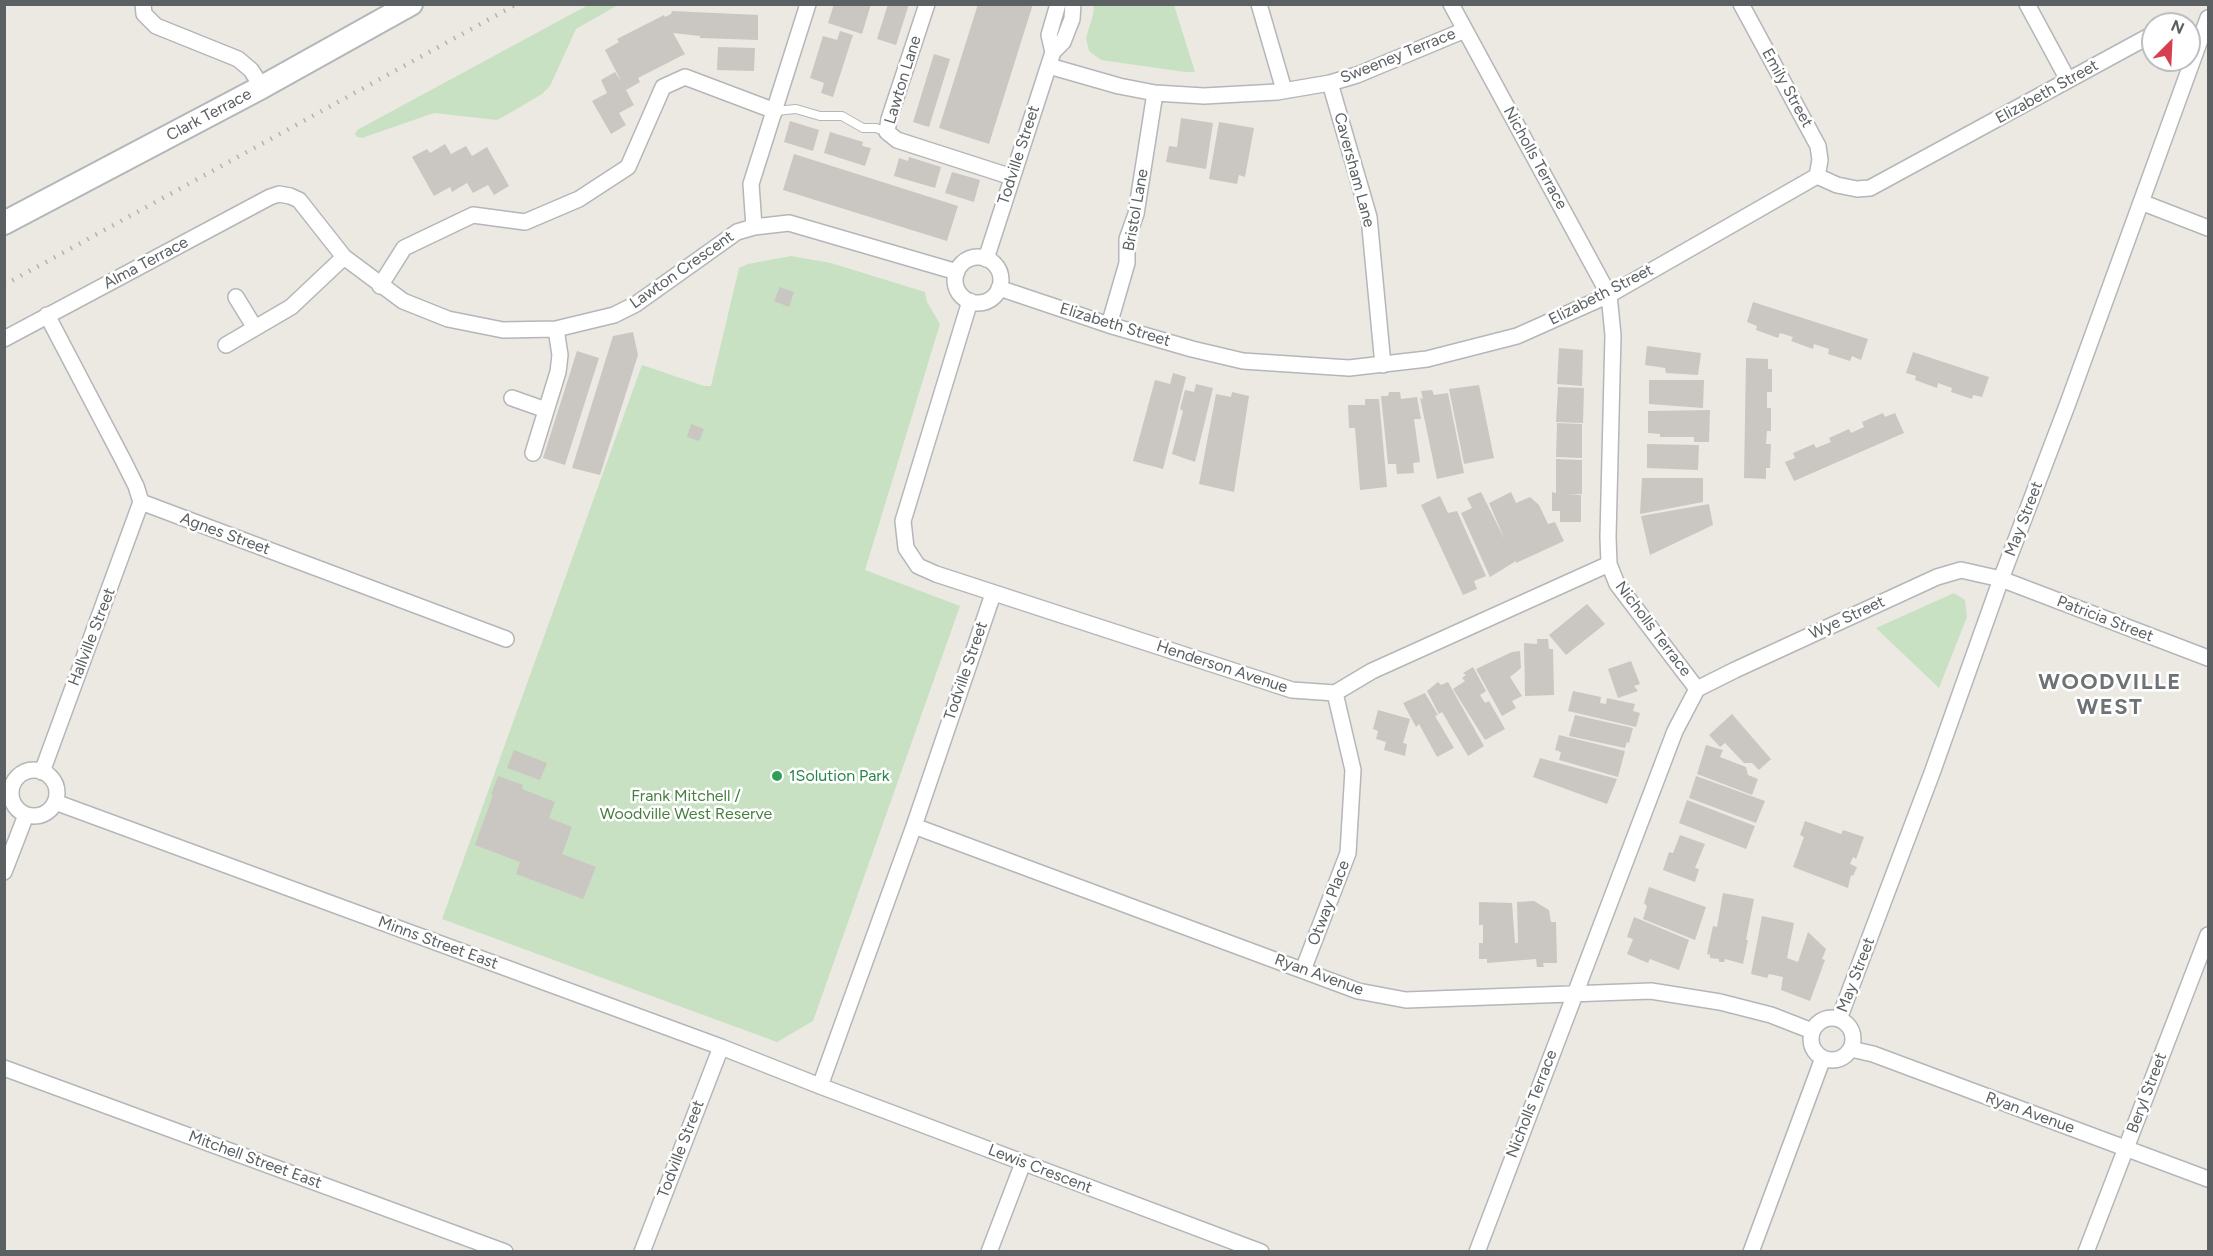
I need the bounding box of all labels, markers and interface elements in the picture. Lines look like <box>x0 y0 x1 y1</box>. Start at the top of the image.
north arrow <box>2141 12 2201 72</box>
text: N <box>2168 16 2187 38</box>
street label: Sweeney Terrace <box>1338 24 1458 88</box>
street label: Lawton Lane <box>880 34 926 126</box>
street label: Emily Street <box>1757 45 1817 131</box>
street label: Elizabeth Street <box>1992 56 2102 128</box>
street label: Clark Terrace <box>163 85 255 145</box>
street label: Todville Street <box>994 103 1044 207</box>
street label: Nicholls Terrace <box>1499 103 1571 213</box>
street label: Caversham Lane <box>1329 110 1379 230</box>
street label: Bristol Lane <box>1119 167 1153 253</box>
street label: Lawton Crescent <box>626 227 738 313</box>
street label: Alma Terrace <box>100 233 192 293</box>
street label: Elizabeth Street <box>1546 260 1656 330</box>
street label: Elizabeth Street <box>1057 299 1173 351</box>
street label: May Street <box>2001 479 2047 559</box>
street label: Agnes Street <box>178 509 272 559</box>
street label: Nicholls Terrace <box>1611 578 1695 680</box>
street label: Hallville Street <box>64 585 120 689</box>
street label: Wye Street <box>1806 592 1888 644</box>
street label: Patricia Street <box>2054 592 2156 646</box>
street label: Todville Street <box>940 619 992 723</box>
street label: Henderson Avenue <box>1154 637 1290 697</box>
district label: WOODVILLE WEST <box>2038 670 2182 722</box>
place label: 1Solution Park <box>789 766 890 786</box>
marker: 1Solution Park <box>770 769 784 783</box>
park label: Frank Mitchell / Woodville West Reserve <box>600 786 772 824</box>
street label: Otway Place <box>1304 858 1354 948</box>
street label: Minns Street East <box>375 912 501 974</box>
street label: May Street <box>1833 935 1879 1015</box>
street label: Ryan Avenue <box>1272 950 1366 1000</box>
street label: Nicholls Terrace <box>1503 1047 1561 1161</box>
street label: Beryl Street <box>2123 1050 2171 1136</box>
street label: Ryan Avenue <box>1983 1088 2077 1138</box>
street label: Todville Street <box>654 1097 708 1201</box>
street label: Mitchell Street East <box>186 1127 324 1193</box>
street label: Lewis Crescent <box>985 1140 1095 1198</box>

